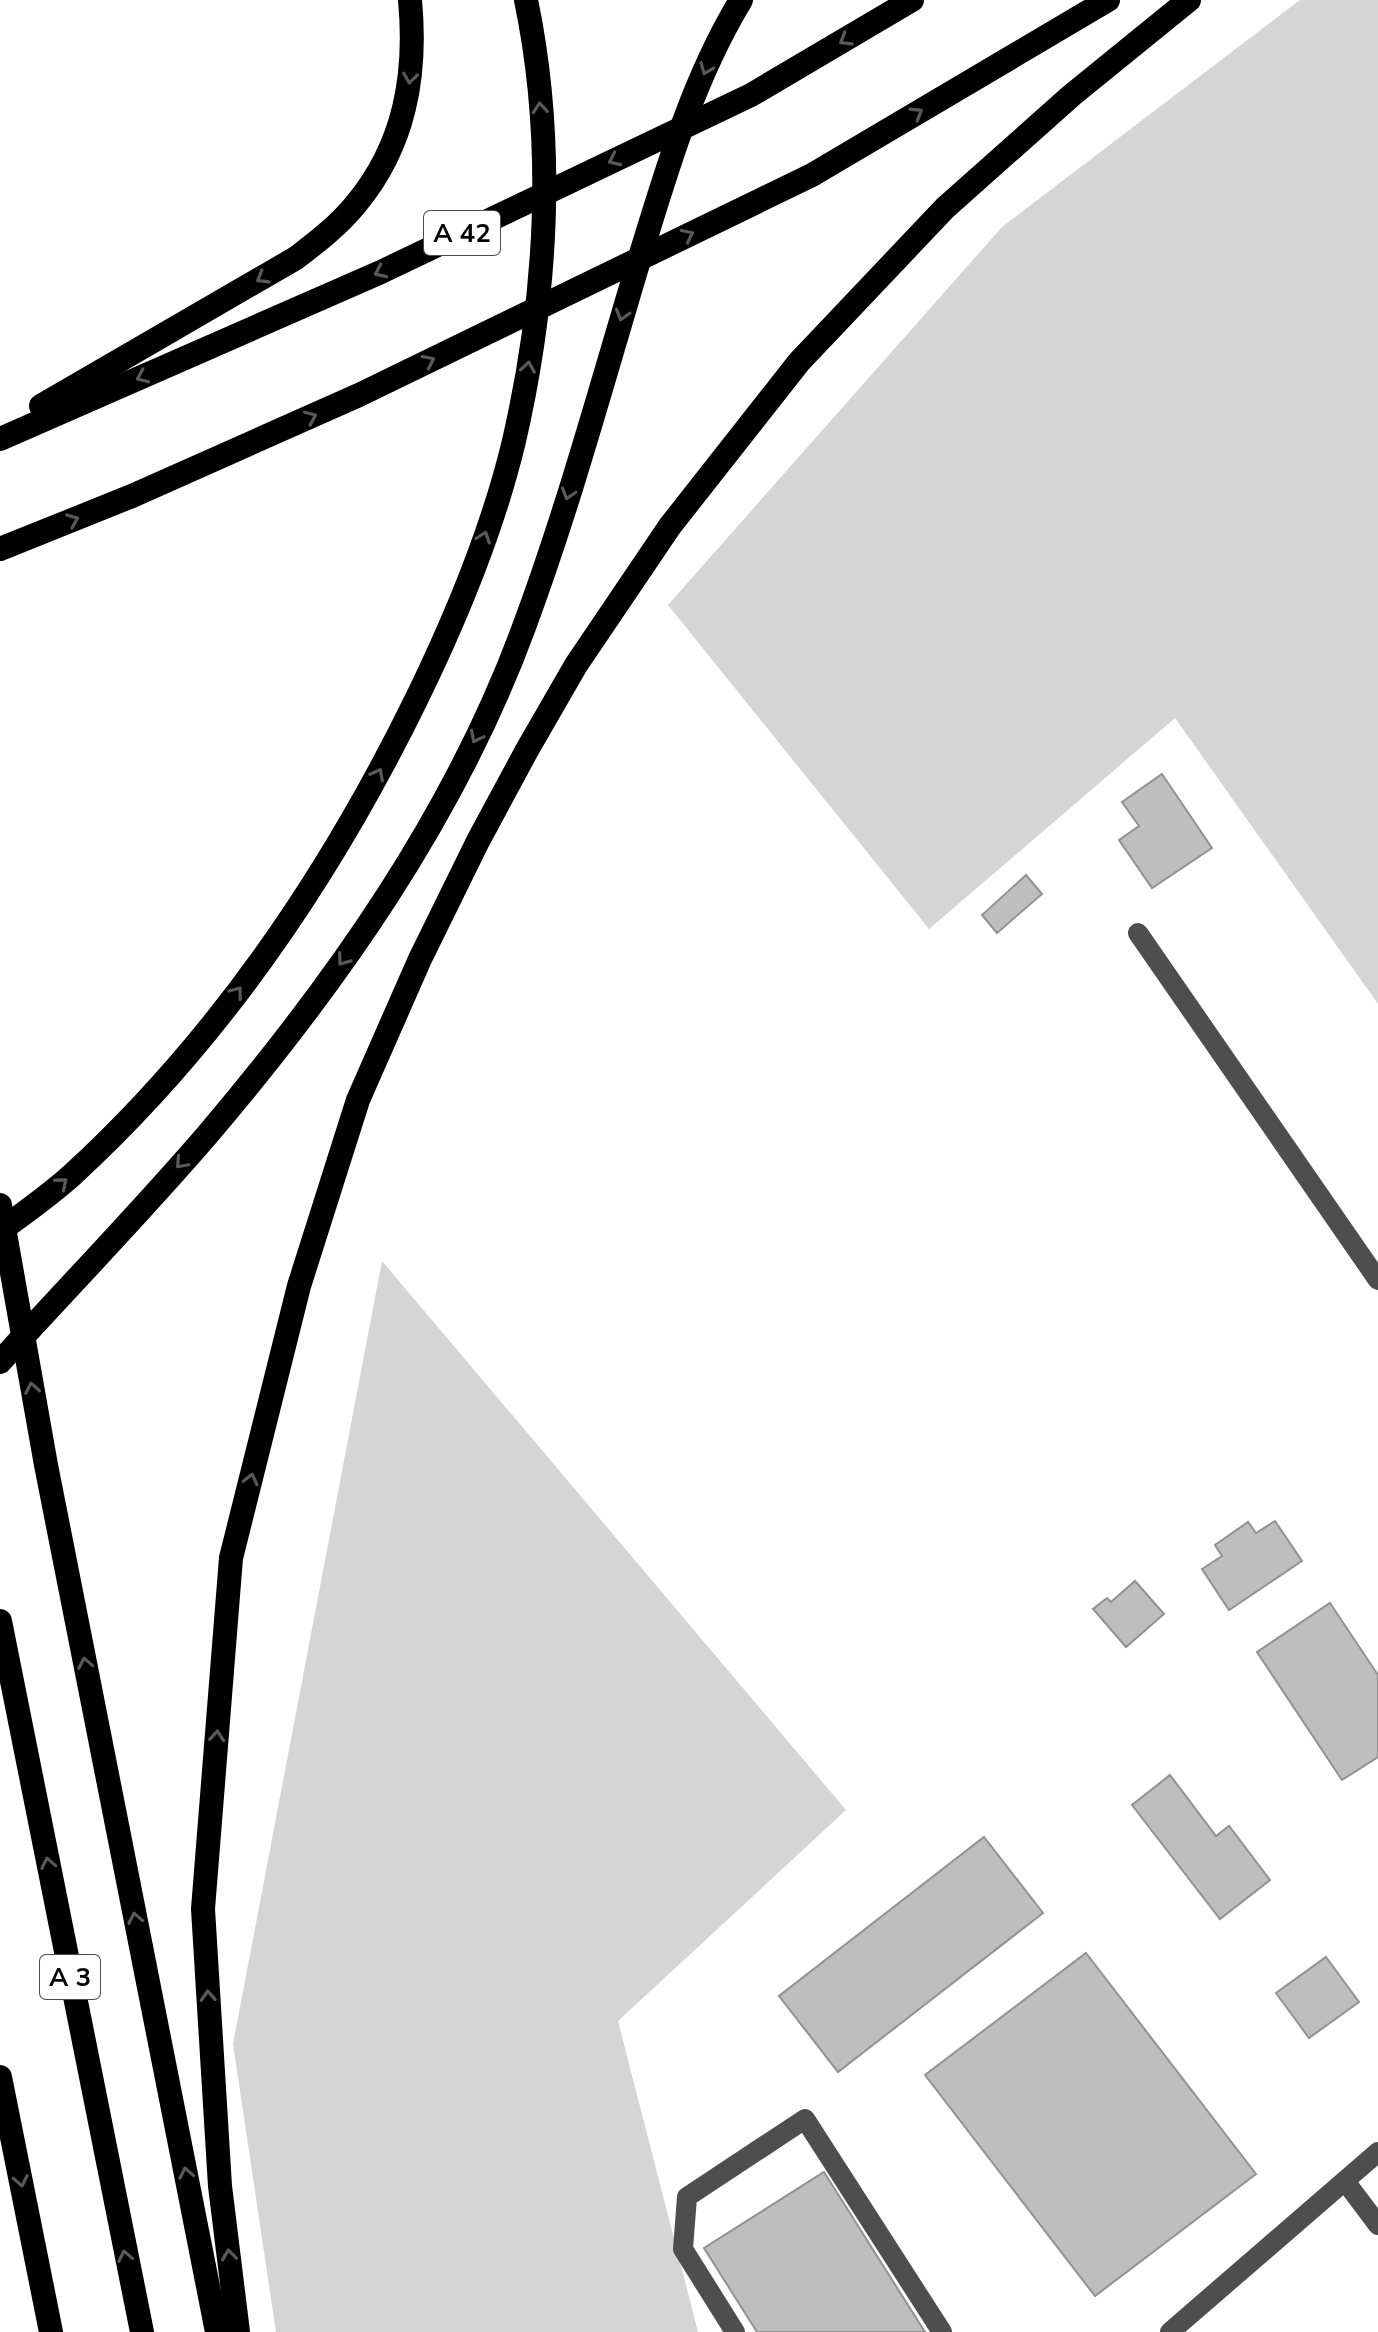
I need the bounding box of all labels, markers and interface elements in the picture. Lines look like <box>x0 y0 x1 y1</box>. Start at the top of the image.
one-way arrow <box>839 30 854 46</box>
one-way arrow <box>699 61 716 75</box>
one-way arrow <box>402 71 419 85</box>
one-way arrow <box>532 101 549 114</box>
one-way arrow <box>908 107 923 122</box>
one-way arrow <box>608 150 623 166</box>
road number: A 42 <box>424 211 500 255</box>
one-way arrow <box>680 229 695 245</box>
one-way arrow <box>373 262 388 278</box>
one-way arrow <box>256 268 271 284</box>
one-way arrow <box>615 308 631 322</box>
one-way arrow <box>421 355 436 371</box>
one-way arrow <box>519 360 536 374</box>
one-way arrow <box>136 367 150 383</box>
one-way arrow <box>303 410 317 426</box>
one-way arrow <box>561 487 577 501</box>
one-way arrow <box>65 513 79 530</box>
one-way arrow <box>474 531 491 545</box>
one-way arrow <box>470 729 485 744</box>
one-way arrow <box>369 768 384 782</box>
one-way arrow <box>338 951 352 966</box>
one-way arrow <box>227 986 242 1001</box>
one-way arrow <box>176 1154 190 1169</box>
one-way arrow <box>52 1178 67 1193</box>
one-way arrow <box>25 1381 42 1395</box>
one-way arrow <box>242 1473 259 1487</box>
one-way arrow <box>77 1657 94 1670</box>
one-way arrow <box>208 1729 225 1742</box>
one-way arrow <box>40 1857 57 1871</box>
one-way arrow <box>128 1911 145 1925</box>
road number: A 3 <box>40 1955 100 1999</box>
one-way arrow <box>199 1989 216 2002</box>
one-way arrow <box>178 2166 195 2180</box>
one-way arrow <box>11 2175 28 2188</box>
one-way arrow <box>220 2248 237 2261</box>
one-way arrow <box>118 2249 135 2262</box>

